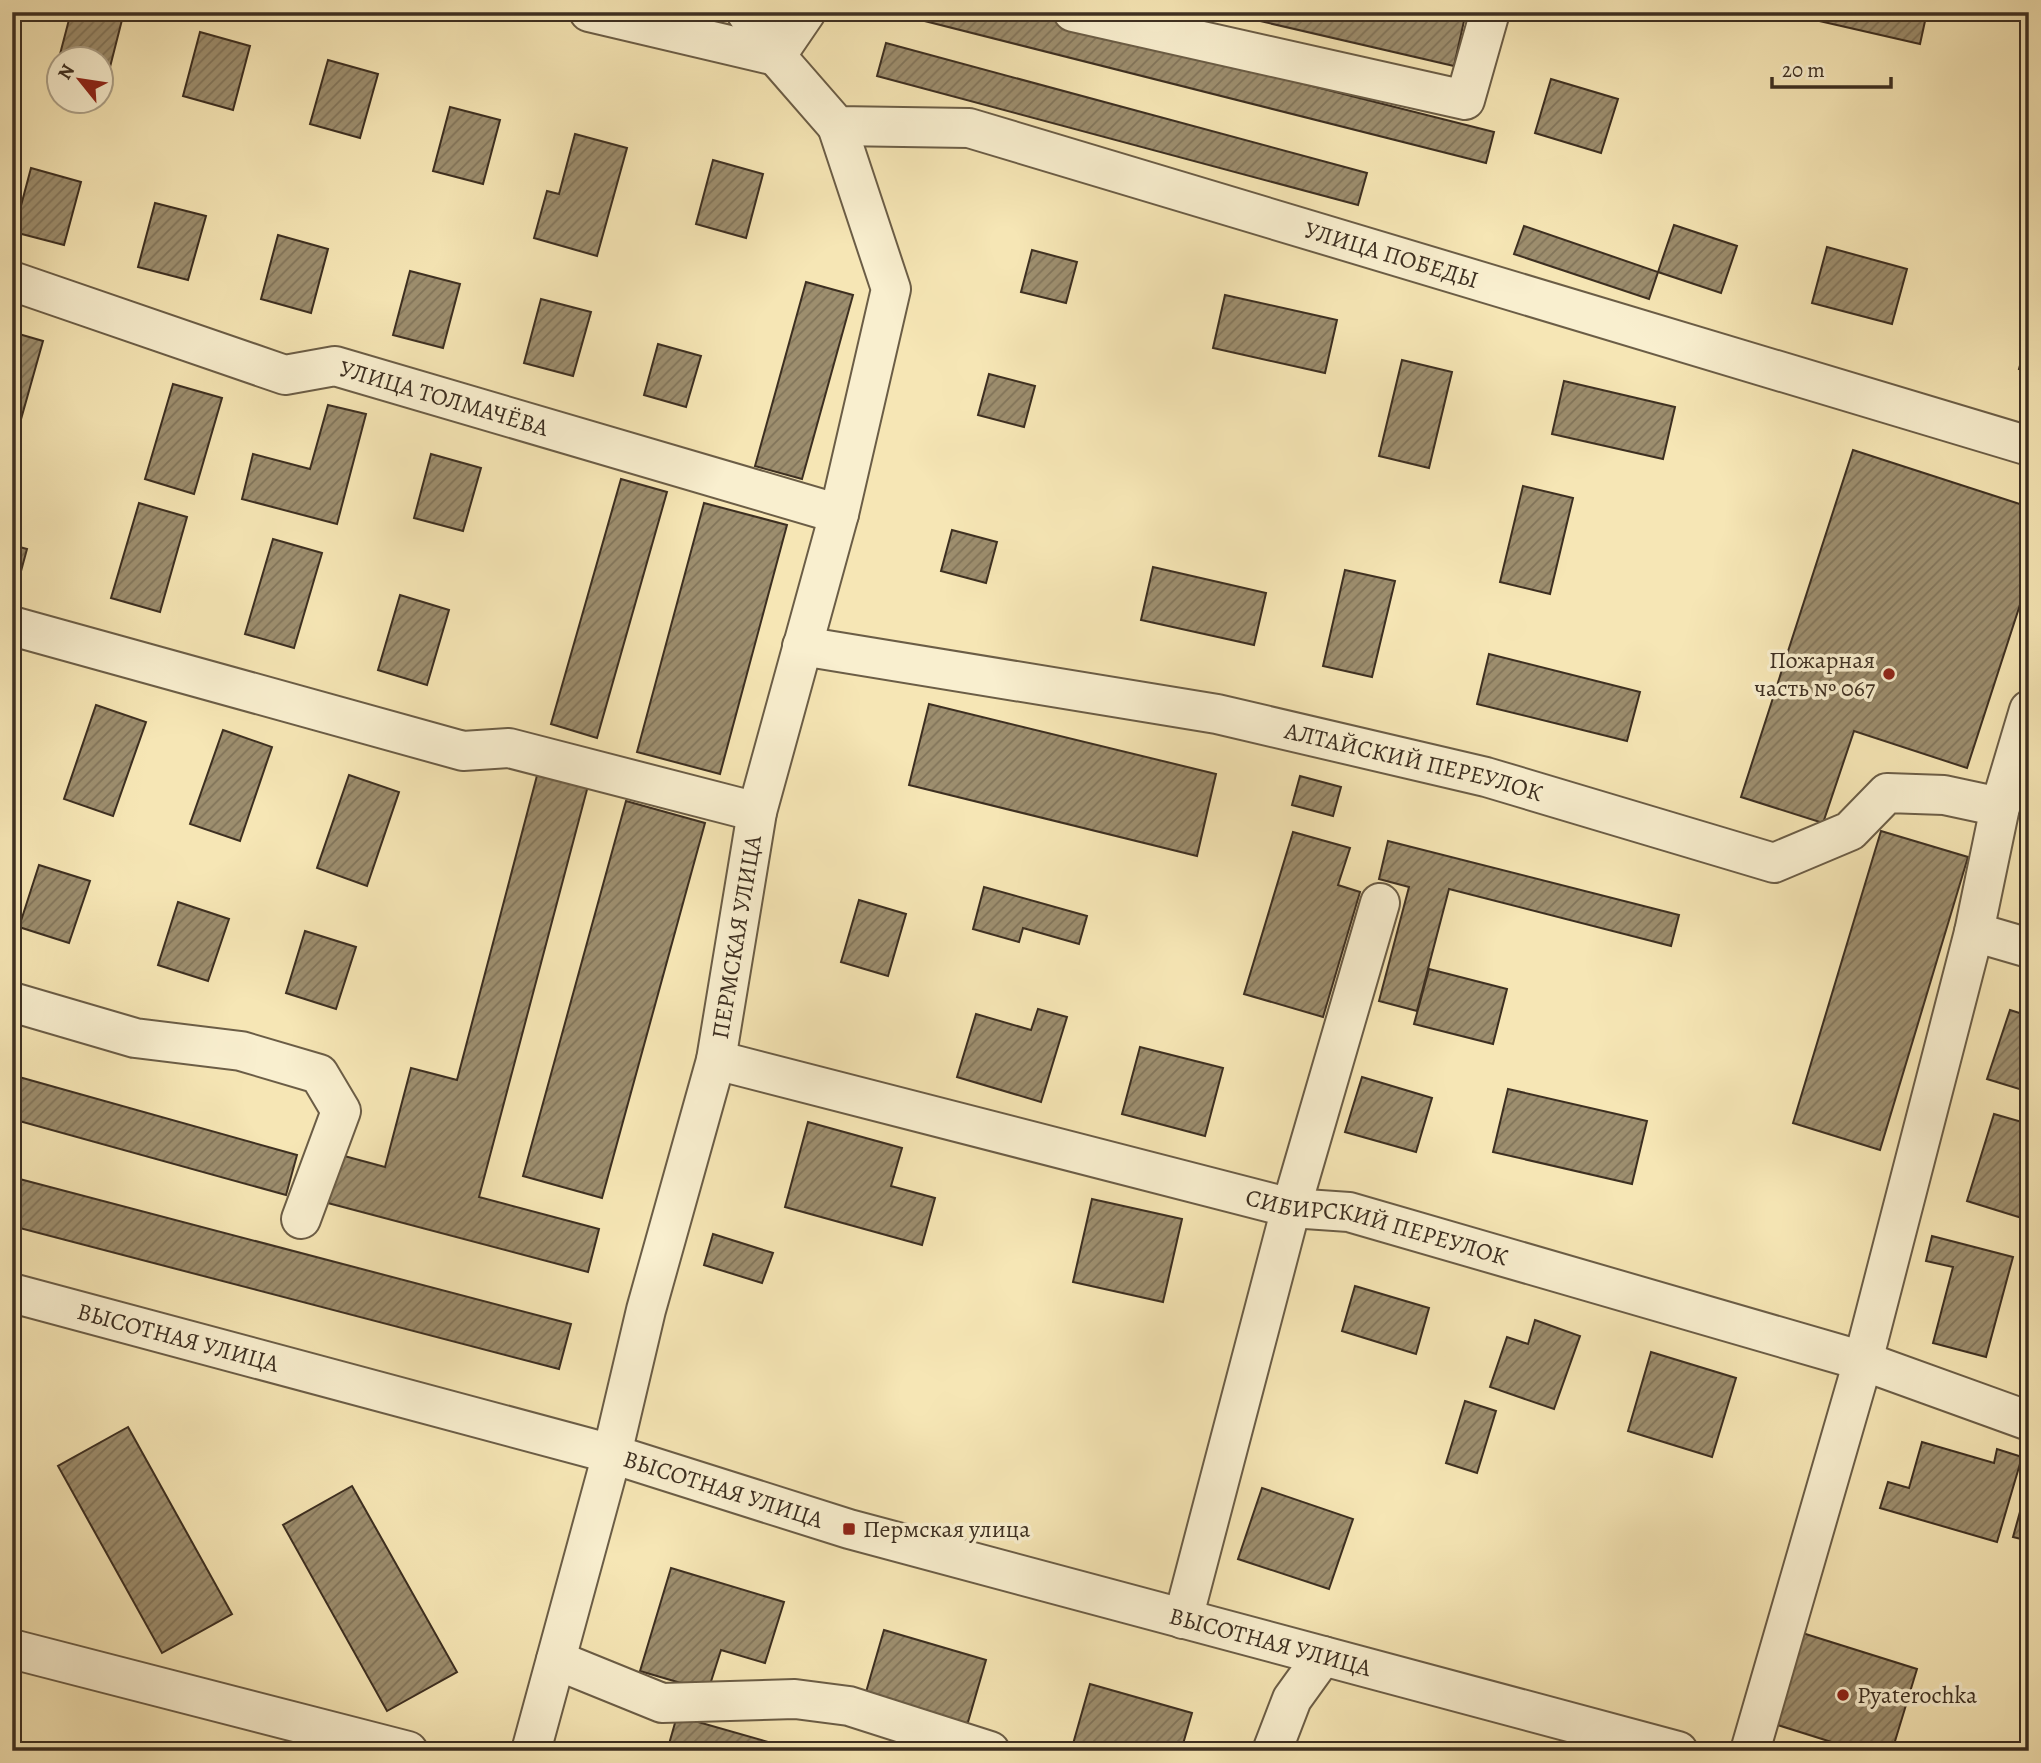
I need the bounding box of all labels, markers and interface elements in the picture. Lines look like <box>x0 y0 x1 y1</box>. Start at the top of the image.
north arrow <box>46 46 116 116</box>
scale bar <box>1772 46 1890 90</box>
text: 20 m <box>1782 56 1825 84</box>
text: N <box>51 59 81 84</box>
street label: УЛИЦА ПОБЕДЫ <box>1300 213 1482 296</box>
street label: УЛИЦА ТОЛМАЧЁВА <box>336 352 553 444</box>
place label: Пожарная часть № 067 <box>1755 644 1876 704</box>
marker: Пожарная часть № 067 <box>1881 666 1897 682</box>
street label: АЛТАЙСКИЙ ПЕРЕУЛОК <box>1281 714 1547 809</box>
street label: ПЕРМСКАЯ УЛИЦА <box>704 832 769 1041</box>
street label: СИБИРСКИЙ ПЕРЕУЛОК <box>1242 1181 1512 1273</box>
street label: ВЫСОТНАЯ УЛИЦА <box>74 1295 284 1380</box>
street label: ВЫСОТНАЯ УЛИЦА <box>619 1443 828 1536</box>
place label: Пермская улица <box>863 1513 1030 1545</box>
marker: Пермская улица <box>841 1521 857 1537</box>
street label: ВЫСОТНАЯ УЛИЦА <box>1166 1599 1376 1684</box>
place label: Pyaterochka <box>1857 1679 1978 1711</box>
marker: Pyaterochka <box>1835 1687 1851 1703</box>

